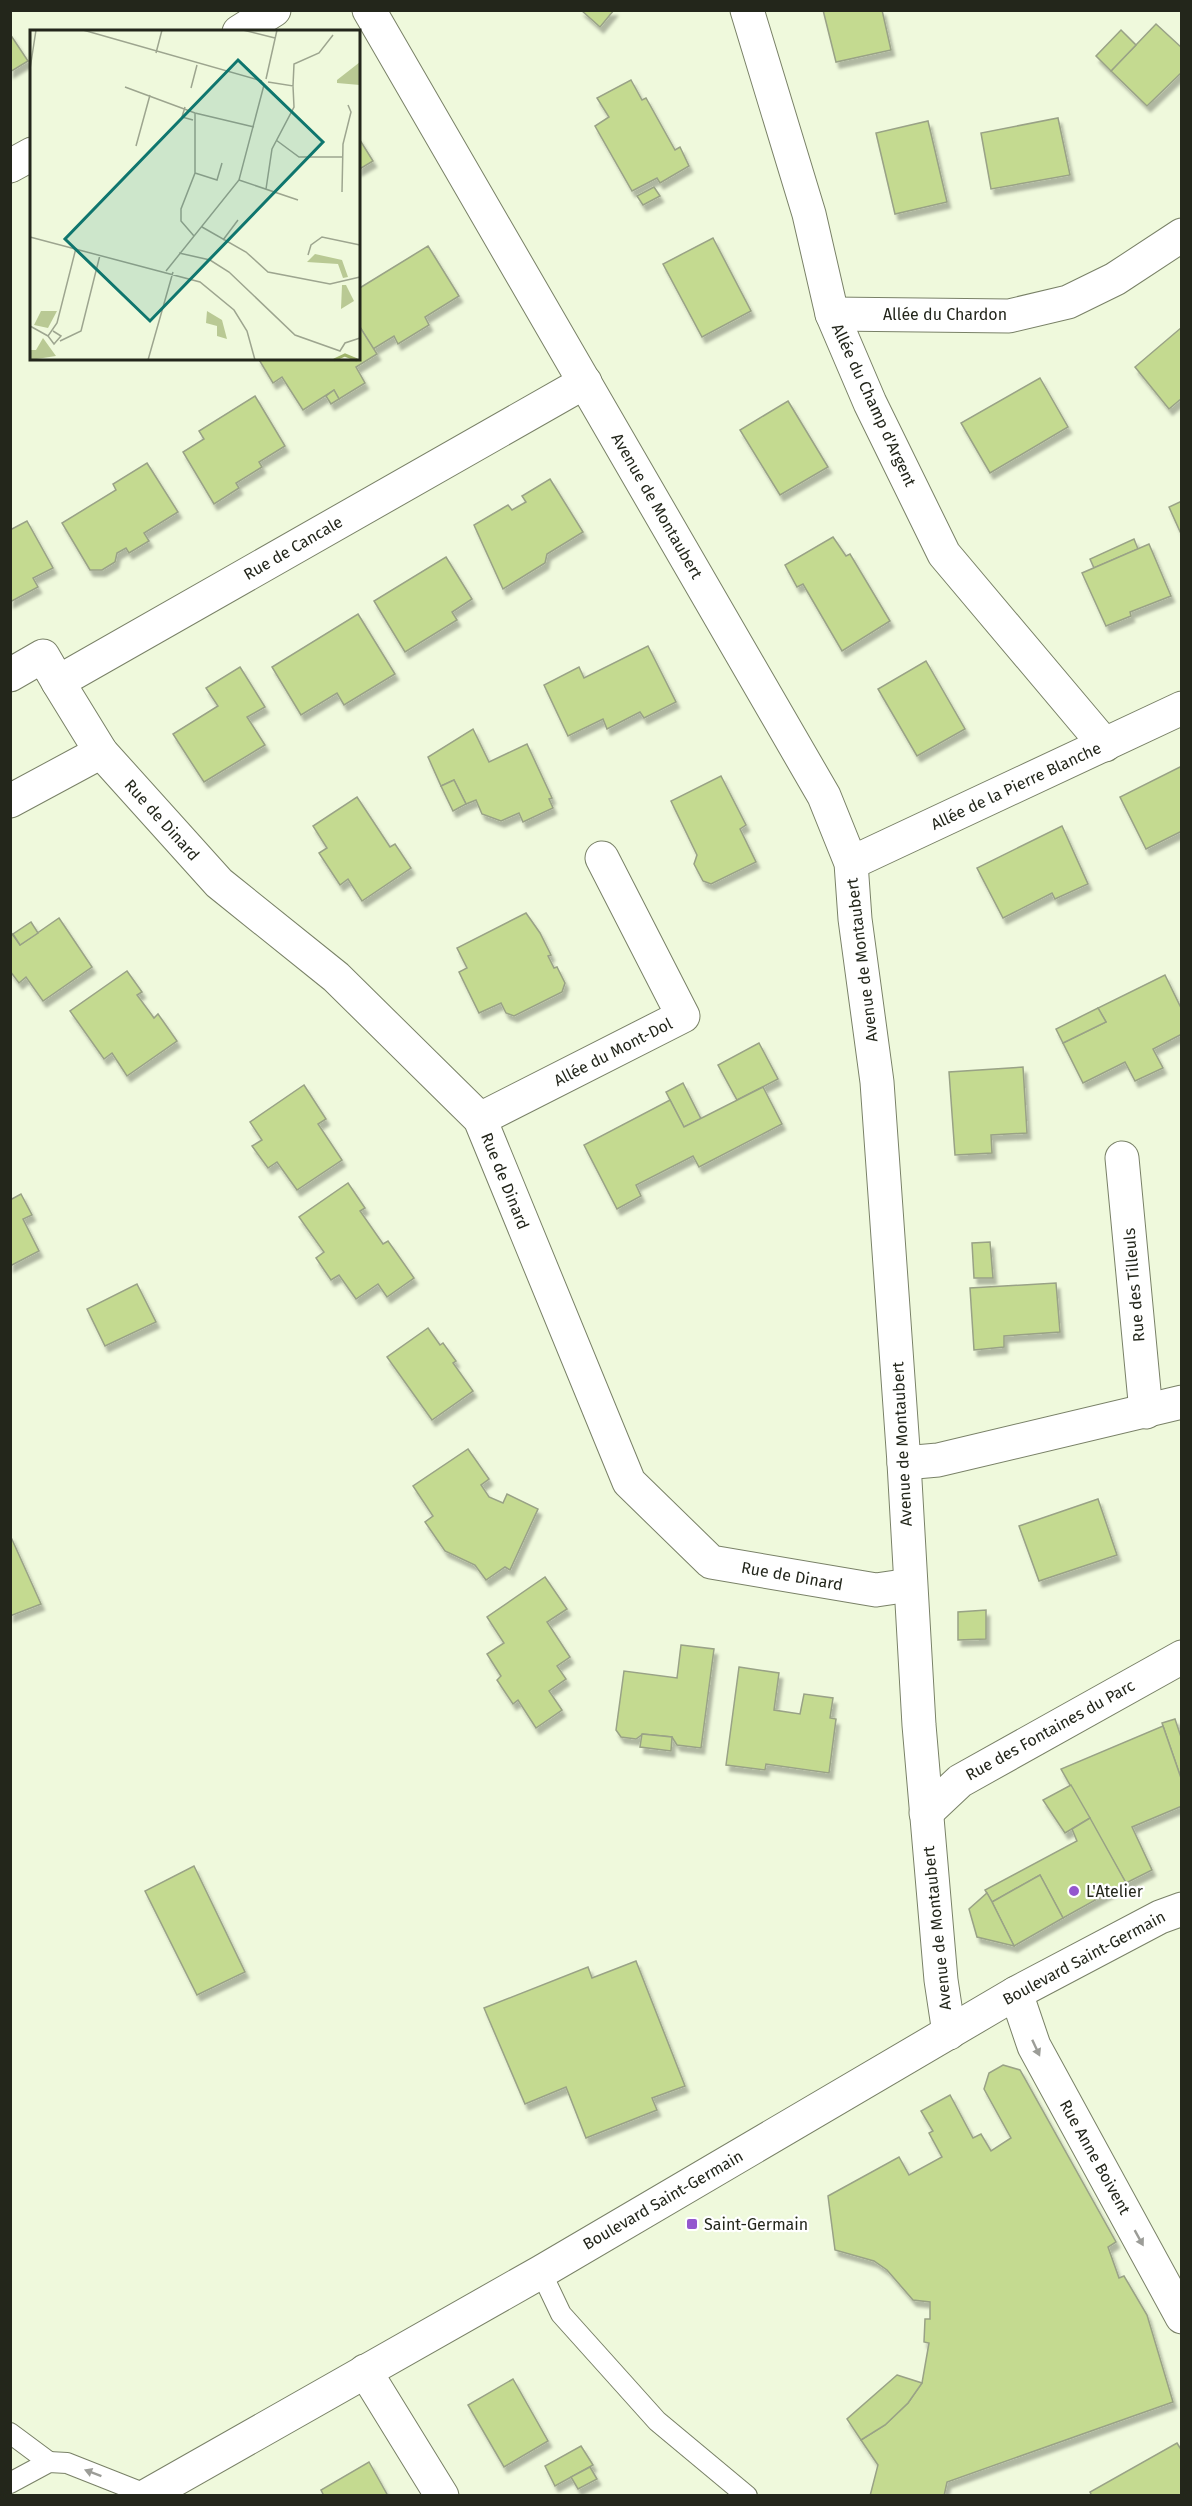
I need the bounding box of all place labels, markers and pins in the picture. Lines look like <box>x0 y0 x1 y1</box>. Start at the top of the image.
place label: L'Atelier <box>1086 1882 1144 1901</box>
marker: L'Atelier <box>1067 1884 1081 1898</box>
place label: Saint-Germain <box>704 2215 808 2234</box>
marker: Saint-Germain <box>685 2217 699 2231</box>

